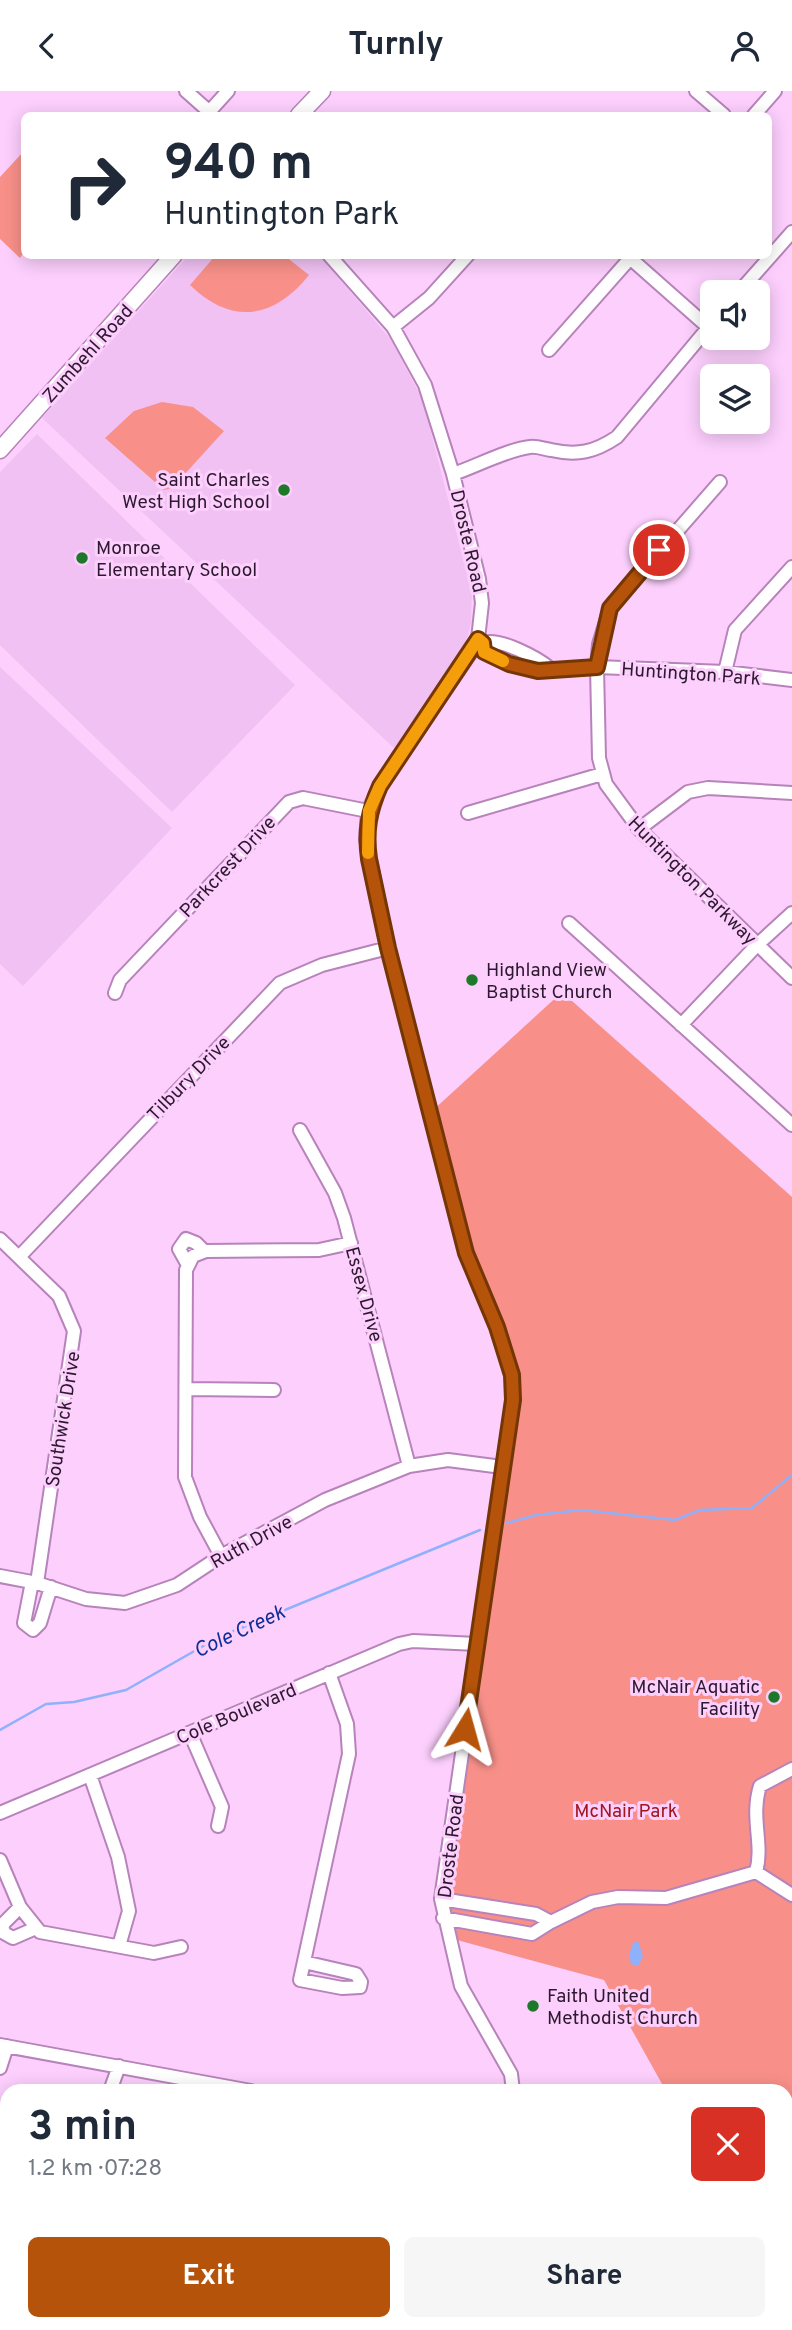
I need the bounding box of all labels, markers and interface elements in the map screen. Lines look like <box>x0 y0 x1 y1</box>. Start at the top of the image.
text: Turnly <box>348 26 444 66</box>
icon: back <box>28 27 66 65</box>
icon: person <box>726 27 764 65</box>
text: 940 m <box>164 135 313 197</box>
icon: right <box>49 140 140 231</box>
text: Huntington Park <box>164 196 399 236</box>
map controls <box>700 280 770 434</box>
button: sound <box>700 280 770 350</box>
street label: Zumbehl Road <box>38 300 139 409</box>
button: layers <box>700 364 770 434</box>
place label: Saint Charles West High School <box>122 469 270 515</box>
marker: Saint Charles West High School <box>276 482 292 498</box>
street label: Droste Road <box>444 488 491 595</box>
pin <box>629 520 689 580</box>
icon: arrive <box>640 531 678 569</box>
place label: Monroe Elementary School <box>96 537 257 583</box>
marker: Monroe Elementary School <box>74 550 90 566</box>
street label: Huntington Park <box>620 658 761 692</box>
street label: Parkcrest Drive <box>175 811 282 923</box>
street label: Huntington Parkway <box>622 812 761 951</box>
place label: Highland View Baptist Church <box>486 959 612 1005</box>
marker: Highland View Baptist Church <box>464 972 480 988</box>
street label: Tilbury Drive <box>143 1032 236 1127</box>
street label: Essex Drive <box>339 1244 387 1345</box>
street label: Southwick Drive <box>41 1350 87 1489</box>
street label: Ruth Drive <box>207 1510 297 1575</box>
water label: Cole Creek <box>190 1599 290 1665</box>
place label: McNair Aquatic Facility <box>631 1676 760 1722</box>
street label: Cole Boulevard <box>173 1679 301 1751</box>
marker: McNair Aquatic Facility <box>766 1689 782 1705</box>
position arrow <box>428 1692 502 1766</box>
street label: Droste Road <box>434 1793 470 1900</box>
park label: McNair Park <box>574 1800 678 1824</box>
place label: Faith United Methodist Church <box>547 1985 698 2031</box>
marker: Faith United Methodist Church <box>525 1998 541 2014</box>
text: 3 min <box>28 2102 137 2155</box>
button: close <box>691 2107 765 2181</box>
text: 1.2 km · 07:28 <box>28 2155 162 2184</box>
button: Exit <box>28 2237 390 2317</box>
button: Share <box>404 2237 765 2317</box>

